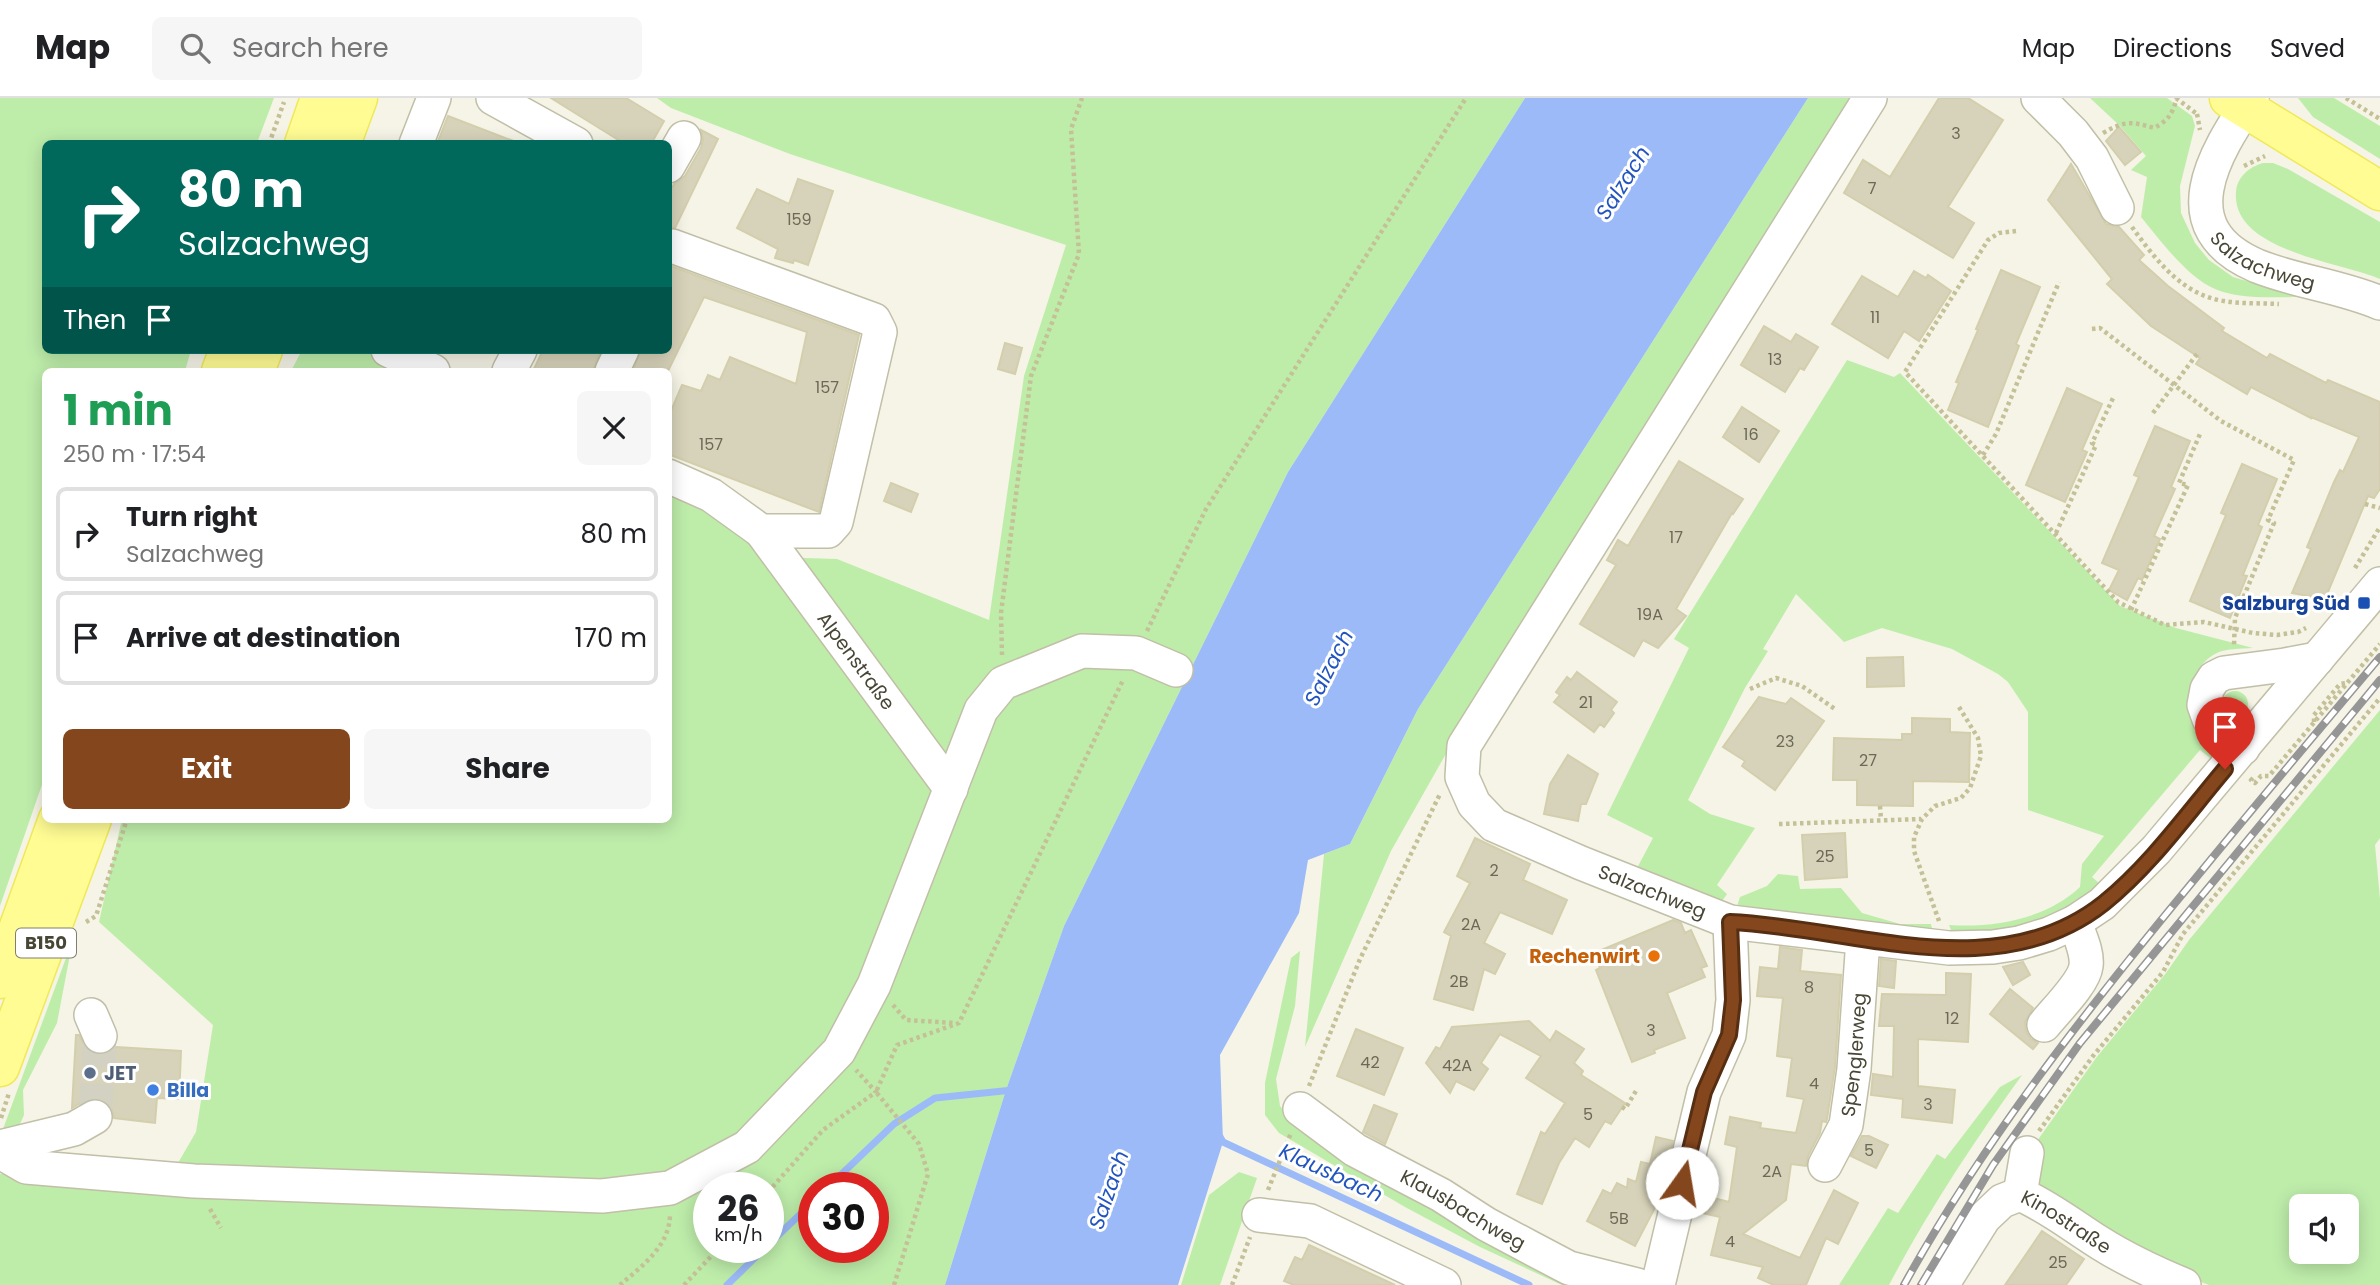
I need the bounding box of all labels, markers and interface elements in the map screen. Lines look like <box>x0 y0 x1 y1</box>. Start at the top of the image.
search box <box>152 17 642 80</box>
text: Map <box>35 24 110 71</box>
icon: search <box>176 29 214 67</box>
text: Search here <box>232 30 389 66</box>
text: Map <box>2022 32 2075 65</box>
text: Directions <box>2113 32 2232 65</box>
text: Saved <box>2270 32 2345 65</box>
house number: 3 <box>1951 122 1961 145</box>
water label: Salzach <box>1589 140 1656 225</box>
text: 80 m <box>178 156 304 224</box>
icon: right <box>63 168 154 259</box>
house number: 7 <box>1868 177 1877 200</box>
house number: 159 <box>786 208 812 231</box>
text: Salzachweg <box>178 221 370 266</box>
street label: Salzachweg <box>2203 226 2318 297</box>
icon: arrive <box>140 301 178 339</box>
text: Then <box>63 302 126 338</box>
house number: 11 <box>1870 306 1880 329</box>
house number: 13 <box>1768 348 1782 371</box>
house number: 157 <box>815 376 839 399</box>
text: 1 min <box>63 381 173 440</box>
button: close <box>577 391 651 465</box>
house number: 16 <box>1743 423 1759 446</box>
house number: 157 <box>699 433 723 456</box>
text: 250 m · 17:54 <box>63 438 206 470</box>
text: Turn right <box>126 499 258 535</box>
icon: right <box>67 515 105 553</box>
text: 80 m <box>581 516 647 552</box>
house number: 17 <box>1669 526 1683 549</box>
text: Salzachweg <box>126 538 264 570</box>
place label: Salzburg Süd <box>2222 590 2350 617</box>
marker: Salzburg Süd <box>2356 595 2372 611</box>
house number: 19A <box>1637 603 1663 626</box>
street label: Alpenstraße <box>811 606 901 716</box>
icon: arrive <box>67 619 105 657</box>
text: Arrive at destination <box>126 620 401 656</box>
text: 170 m <box>574 620 647 656</box>
water label: Salzach <box>1297 625 1360 711</box>
house number: 21 <box>1579 691 1593 714</box>
pin <box>2195 697 2255 769</box>
icon: arrive <box>2206 708 2244 746</box>
button: Exit <box>63 729 350 809</box>
button: Share <box>364 729 651 809</box>
house number: 23 <box>1776 730 1794 753</box>
house number: 27 <box>1859 749 1877 772</box>
house number: 25 <box>1815 845 1835 868</box>
street label: Salzachweg <box>1594 858 1710 925</box>
house number: 2 <box>1489 859 1499 882</box>
house number: 2A <box>1461 913 1481 936</box>
road number: B150 <box>16 928 76 958</box>
place label: Rechenwirt <box>1529 943 1640 970</box>
marker: Rechenwirt <box>1646 948 1662 964</box>
house number: 2B <box>1449 970 1469 993</box>
house number: 8 <box>1804 976 1814 999</box>
street label: Spenglerweg <box>1834 992 1873 1119</box>
house number: 12 <box>1945 1007 1959 1030</box>
house number: 3 <box>1646 1019 1656 1042</box>
house number: 42 <box>1360 1051 1380 1074</box>
house number: 42A <box>1442 1054 1472 1077</box>
place label: JET <box>104 1060 137 1087</box>
marker: JET <box>82 1065 98 1081</box>
house number: 4 <box>1809 1072 1819 1095</box>
place label: Billa <box>167 1077 209 1104</box>
marker: Billa <box>145 1082 161 1098</box>
house number: 3 <box>1923 1093 1933 1116</box>
house number: 5 <box>1583 1103 1593 1126</box>
water label: Klausbach <box>1275 1136 1388 1209</box>
house number: 5 <box>1864 1139 1874 1162</box>
position arrow <box>1645 1146 1719 1220</box>
water label: Salzach <box>1082 1147 1136 1233</box>
house number: 2A <box>1762 1160 1782 1183</box>
street label: Klausbachweg <box>1396 1163 1530 1257</box>
speed limit sign: 30 <box>798 1172 889 1263</box>
text: 26 <box>717 1184 760 1233</box>
street label: Kinostraße <box>2016 1184 2116 1261</box>
map controls <box>2289 1194 2359 1264</box>
button: sound <box>2289 1194 2359 1264</box>
house number: 5B <box>1609 1207 1629 1230</box>
text: km/h <box>715 1222 762 1247</box>
house number: 4 <box>1725 1230 1735 1253</box>
house number: 25 <box>2048 1251 2068 1274</box>

